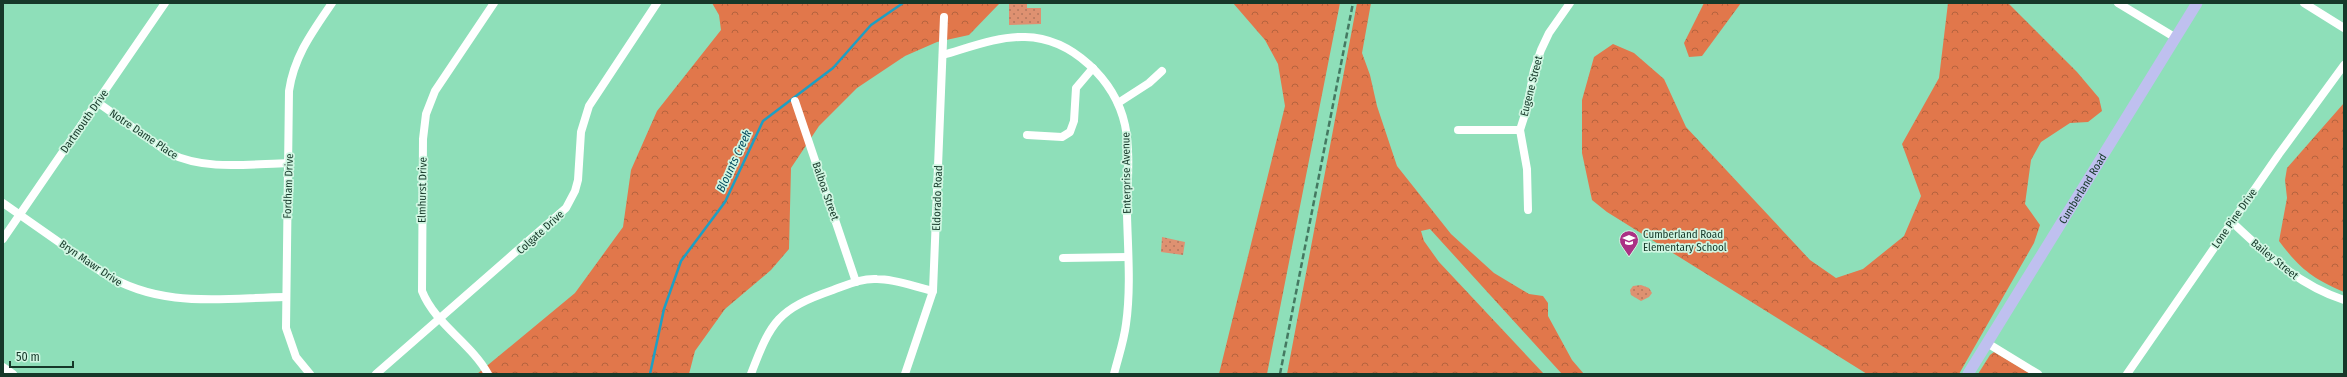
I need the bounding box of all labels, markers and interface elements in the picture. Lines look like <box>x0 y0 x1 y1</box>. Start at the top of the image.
street label: Eugene Street <box>1518 54 1545 118</box>
street label: Dartmouth Drive <box>58 87 111 155</box>
street label: Notre Dame Place <box>107 107 180 162</box>
water label: Blounts Creek <box>713 128 755 194</box>
street label: Enterprise Avenue <box>1119 132 1134 214</box>
street label: Cumberland Road <box>2056 151 2110 226</box>
street label: Fordham Drive <box>281 153 296 219</box>
street label: Elmhurst Drive <box>415 157 430 223</box>
street label: Balboa Street <box>809 160 842 222</box>
street label: Eldorado Road <box>930 165 945 231</box>
street label: Lone Pine Drive <box>2209 186 2260 251</box>
street label: Colgate Drive <box>514 208 567 257</box>
place label: Cumberland Road Elementary School <box>1643 228 1727 254</box>
school or university icon: Cumberland Road Elementary School <box>1618 229 1640 257</box>
street label: Bailey Street <box>2248 236 2301 283</box>
street label: Bryn Mawr Drive <box>57 238 125 289</box>
scale bar <box>10 343 73 369</box>
text: 50 m <box>16 350 40 364</box>

